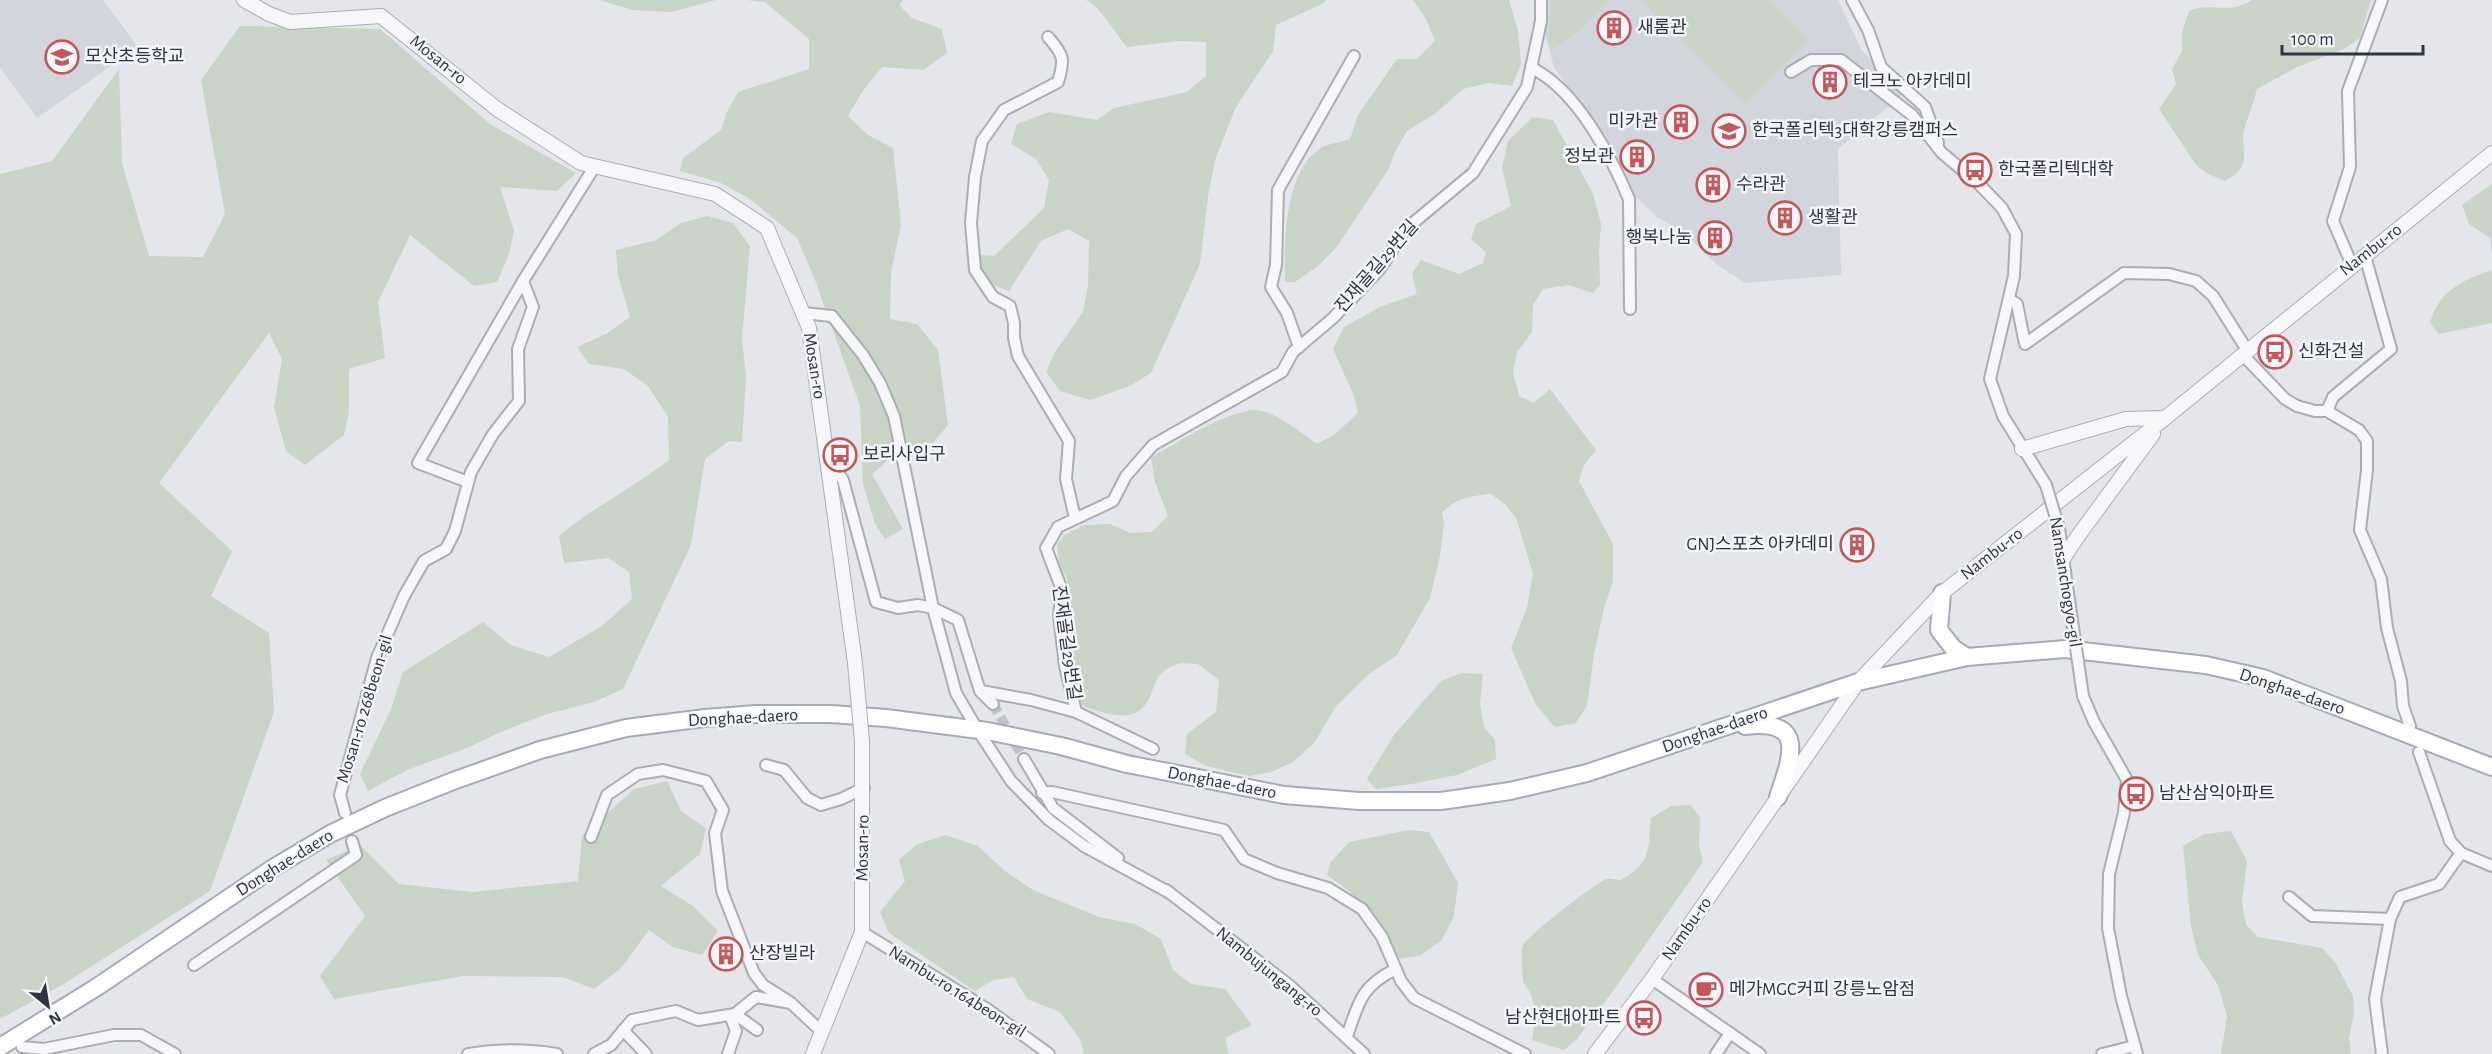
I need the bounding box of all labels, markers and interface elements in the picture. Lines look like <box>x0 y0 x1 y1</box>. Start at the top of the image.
building icon: 새롬관 <box>1596 10 1632 46</box>
place label: 새롬관 <box>1637 18 1687 37</box>
scale bar <box>2282 18 2423 56</box>
text: 100 m <box>2291 31 2334 49</box>
street label: Mosan-ro <box>406 32 470 88</box>
school or university icon: 모산초등학교 <box>44 39 80 75</box>
place label: 모산초등학교 <box>85 47 184 66</box>
building icon: 테크노 아카데미 <box>1812 64 1848 100</box>
place label: 테크노 아카데미 <box>1853 71 1972 91</box>
building icon: 미카관 <box>1663 104 1699 140</box>
place label: 미카관 <box>1608 111 1658 131</box>
school or university icon: 한국폴리텍3대학강릉캠퍼스 <box>1711 113 1747 149</box>
place label: 한국폴리텍3대학강릉캠퍼스 <box>1752 120 1958 140</box>
building icon: 정보관 <box>1619 139 1655 175</box>
place label: 정보관 <box>1564 146 1614 166</box>
bus stop icon: 한국폴리텍대학 <box>1957 152 1993 188</box>
place label: 한국폴리텍대학 <box>1998 159 2114 179</box>
building icon: 수라관 <box>1695 167 1731 203</box>
place label: 수라관 <box>1736 175 1786 194</box>
building icon: 생활관 <box>1767 200 1803 236</box>
place label: 생활관 <box>1808 207 1858 227</box>
street label: 진재골길29번길 <box>1331 217 1422 317</box>
building icon: 행복나눔 <box>1697 220 1733 256</box>
street label: Nambu-ro <box>2337 220 2405 280</box>
place label: 행복나눔 <box>1626 228 1692 247</box>
street label: Mosan-ro <box>800 332 828 401</box>
bus stop icon: 신화건설 <box>2257 334 2293 370</box>
place label: 신화건설 <box>2298 342 2364 361</box>
bus stop icon: 보리사입구 <box>822 437 858 473</box>
place label: 보리사입구 <box>863 444 946 464</box>
street label: Namsanchogyo-gil <box>2046 515 2084 649</box>
street label: Nambu-ro <box>1958 524 2026 584</box>
building icon: GNJ스포츠 아카데미 <box>1839 527 1875 563</box>
place label: GNJ스포츠 아카데미 <box>1686 534 1834 554</box>
street label: 진재골길29번길 <box>1049 584 1084 702</box>
street label: Mosan-ro 268beon-gil <box>334 633 396 785</box>
street label: Donghae-daero <box>2237 666 2347 719</box>
street label: Donghae-daero <box>1660 703 1770 756</box>
street label: Donghae-daero <box>687 706 799 730</box>
street label: Donghae-daero <box>1166 764 1278 802</box>
bus stop icon: 남산삼익아파트 <box>2118 776 2154 812</box>
place label: 남산삼익아파트 <box>2159 783 2275 803</box>
street label: Mosan-ro <box>853 814 873 882</box>
street label: Donghae-daero <box>233 826 337 900</box>
street label: Nambu-ro <box>1659 894 1715 964</box>
street label: Nambujungang-ro <box>1212 924 1326 1020</box>
building icon: 산장빌라 <box>708 936 744 972</box>
place label: 산장빌라 <box>749 943 816 963</box>
street label: Nambu-ro 164beon-gil <box>885 943 1029 1041</box>
cafe icon: 메가MGC커피 강릉노암점 <box>1688 972 1724 1008</box>
north arrow <box>18 976 78 1036</box>
place label: 메가MGC커피 강릉노암점 <box>1729 979 1915 999</box>
bus stop icon: 남산현대아파트 <box>1626 1000 1662 1036</box>
text: N <box>46 1008 64 1028</box>
place label: 남산현대아파트 <box>1505 1008 1621 1027</box>

